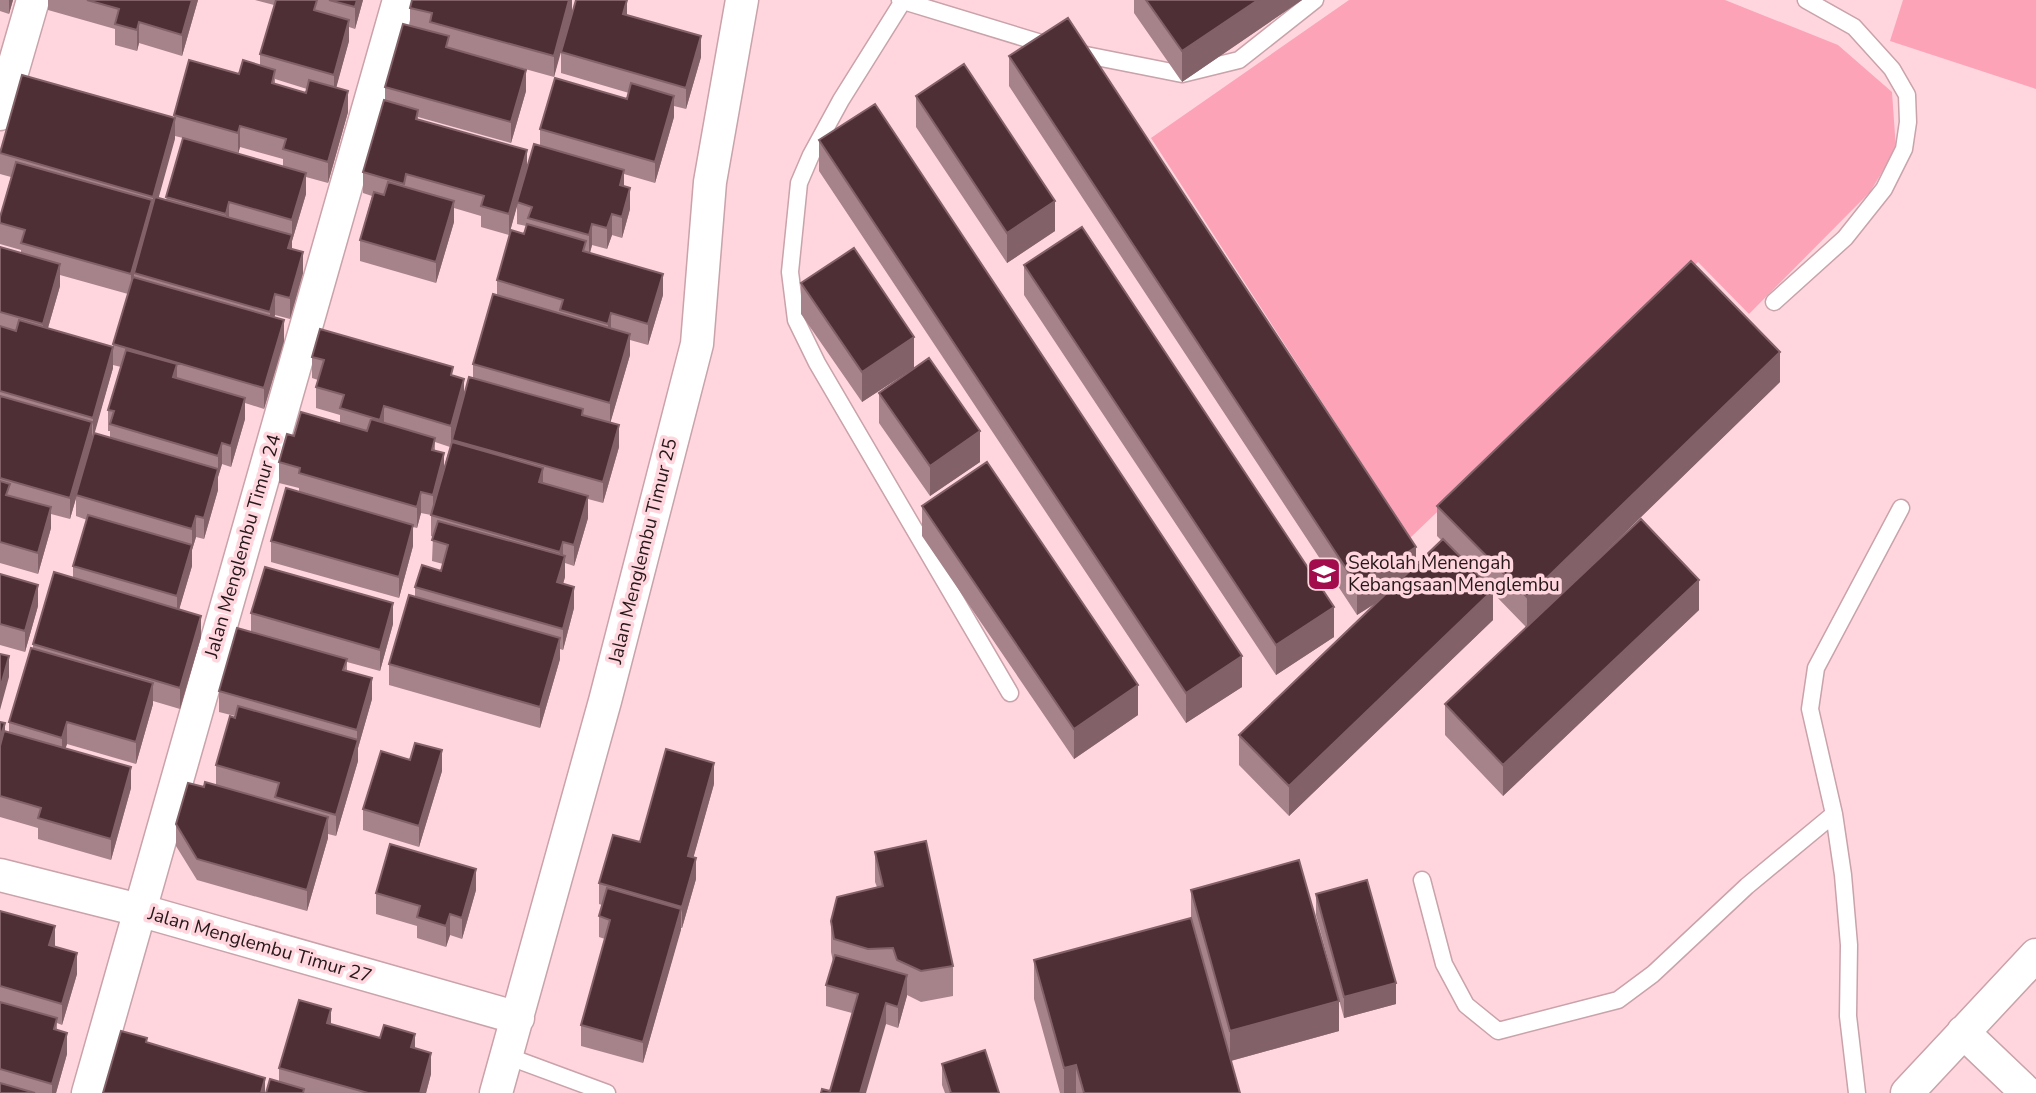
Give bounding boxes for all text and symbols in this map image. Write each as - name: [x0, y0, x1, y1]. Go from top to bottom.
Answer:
- street label: Jalan Menglembu Timur 24: [198, 431, 287, 662]
- street label: Jalan Menglembu Timur 25: [602, 435, 684, 668]
- place label: Sekolah Menengah Kebangsaan Menglembu: [1348, 550, 1560, 598]
- school or university icon: Sekolah Menengah Kebangsaan Menglembu: [1305, 555, 1343, 593]
- street label: Jalan Menglembu Timur 27: [144, 900, 375, 989]

